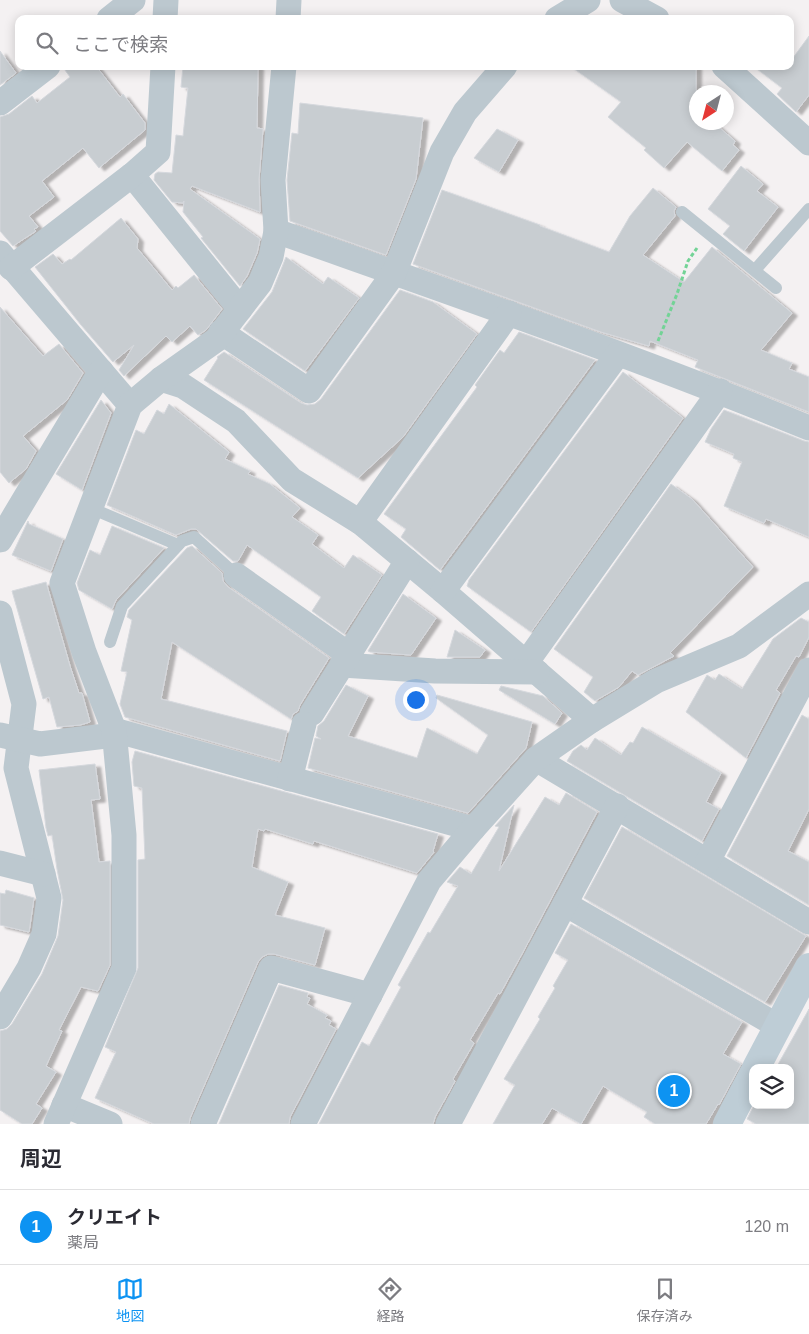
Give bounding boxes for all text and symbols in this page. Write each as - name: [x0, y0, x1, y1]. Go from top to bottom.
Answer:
- search box: [15, 15, 794, 70]
- icon: search: [33, 29, 61, 57]
- text: ここで検索: [73, 34, 168, 55]
- north arrow: [689, 85, 734, 130]
- your location: [403, 687, 429, 713]
- map controls: [749, 1064, 794, 1109]
- button: layers: [749, 1064, 794, 1109]
- pin: 1: [658, 1072, 690, 1110]
- text: 周辺: [20, 1147, 62, 1170]
- text: クリエイト: [67, 1207, 162, 1228]
- text: 1: [32, 1218, 40, 1235]
- text: 120 m: [745, 1218, 789, 1235]
- text: 薬局: [67, 1234, 99, 1251]
- tab: 地図: [116, 1275, 144, 1325]
- tab: 経路: [376, 1275, 404, 1325]
- tab: 保存済み: [637, 1275, 693, 1325]

